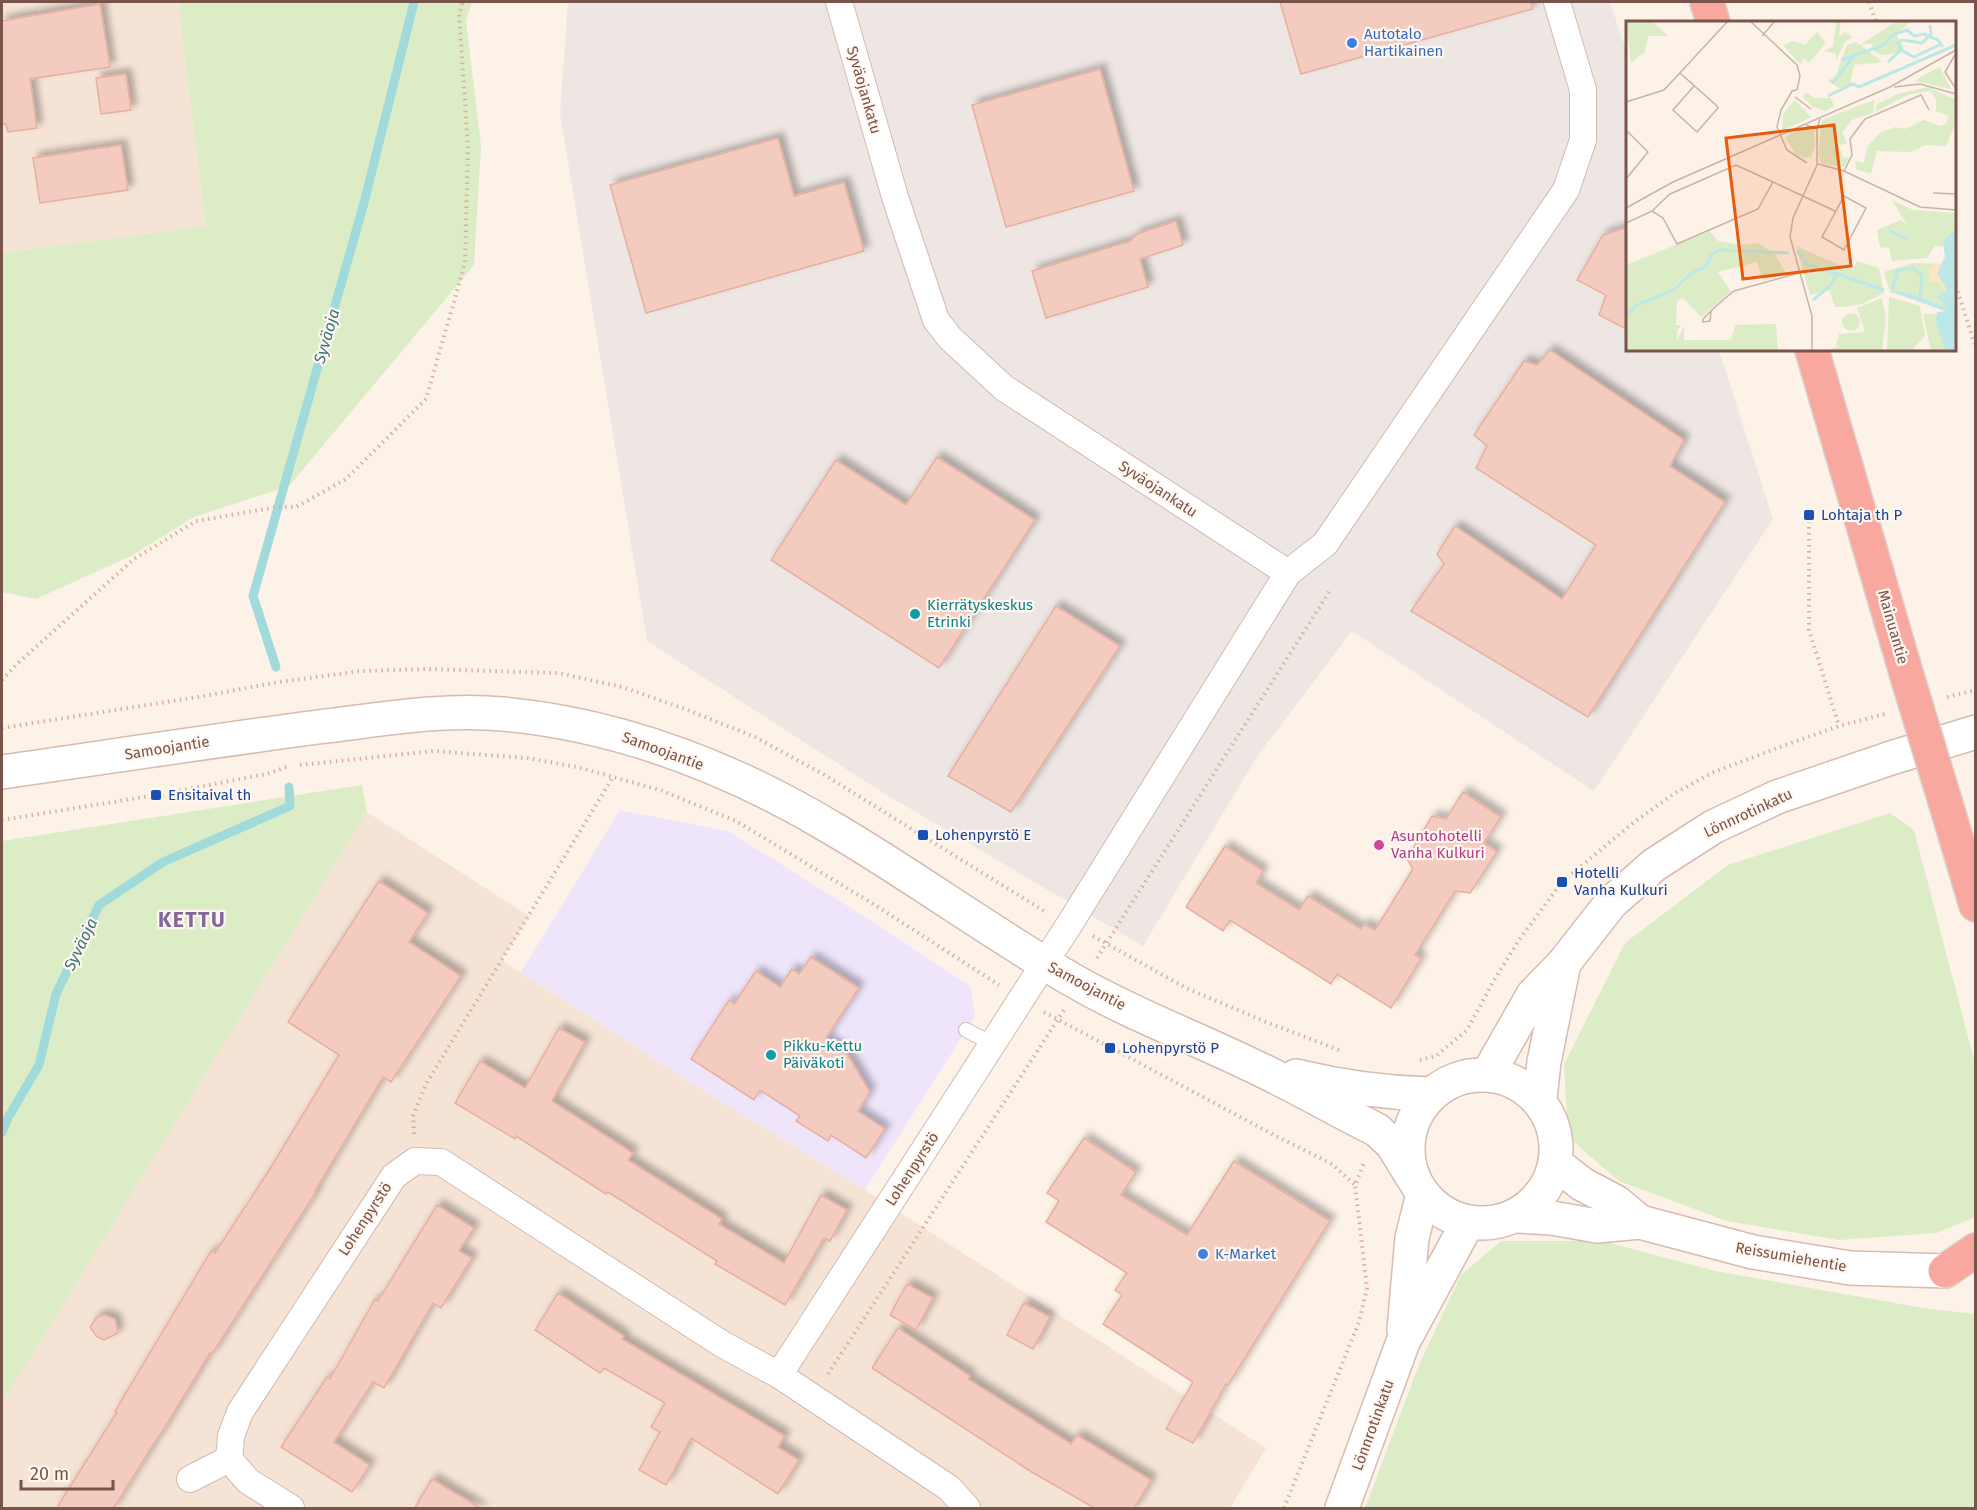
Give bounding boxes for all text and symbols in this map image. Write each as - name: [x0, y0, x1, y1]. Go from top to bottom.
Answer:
- inset map: [1626, 21, 1956, 351]
- place label: Autotalo Hartikainen: [1364, 25, 1443, 60]
- marker: Autotalo Hartikainen: [1345, 36, 1359, 50]
- street label: Syväojankatu: [843, 44, 885, 136]
- water label: Syväoja: [309, 307, 343, 367]
- street label: Syväojankatu: [1115, 457, 1201, 521]
- place label: Lohtaja th P: [1821, 506, 1902, 524]
- marker: Lohtaja th P: [1802, 508, 1816, 522]
- street label: Mainuantie: [1874, 588, 1912, 666]
- place label: Kierrätyskeskus Etrinki: [927, 596, 1033, 631]
- marker: Kierrätyskeskus Etrinki: [908, 607, 922, 621]
- street label: Samoojantie: [620, 728, 706, 774]
- street label: Samoojantie: [123, 732, 211, 764]
- street label: Lönnrotinkatu: [1701, 785, 1795, 841]
- place label: Ensitaival th: [168, 786, 251, 804]
- marker: Ensitaival th: [149, 788, 163, 802]
- place label: Lohenpyrstö E: [935, 826, 1031, 844]
- place label: Asuntohotelli Vanha Kulkuri: [1391, 827, 1485, 862]
- marker: Lohenpyrstö E: [916, 828, 930, 842]
- marker: Asuntohotelli Vanha Kulkuri: [1372, 838, 1386, 852]
- place label: Hotelli Vanha Kulkuri: [1574, 864, 1668, 899]
- marker: Hotelli Vanha Kulkuri: [1555, 875, 1569, 889]
- district label: KETTU: [158, 907, 226, 933]
- water label: Syväoja: [59, 915, 101, 974]
- street label: Samoojantie: [1045, 958, 1129, 1014]
- place label: Pikku-Kettu Päiväkoti: [783, 1037, 862, 1072]
- place label: Lohenpyrstö P: [1122, 1039, 1219, 1057]
- marker: Lohenpyrstö P: [1103, 1041, 1117, 1055]
- marker: Pikku-Kettu Päiväkoti: [764, 1048, 778, 1062]
- street label: Lohenpyrstö: [881, 1129, 943, 1209]
- street label: Lohenpyrstö: [334, 1179, 396, 1259]
- street label: Reissumiehentie: [1734, 1238, 1848, 1276]
- place label: K-Market: [1215, 1245, 1277, 1263]
- marker: K-Market: [1196, 1247, 1210, 1261]
- street label: Lönnrotinkatu: [1348, 1377, 1398, 1473]
- scale bar: [21, 1453, 112, 1491]
- text: 20 m: [30, 1463, 69, 1485]

